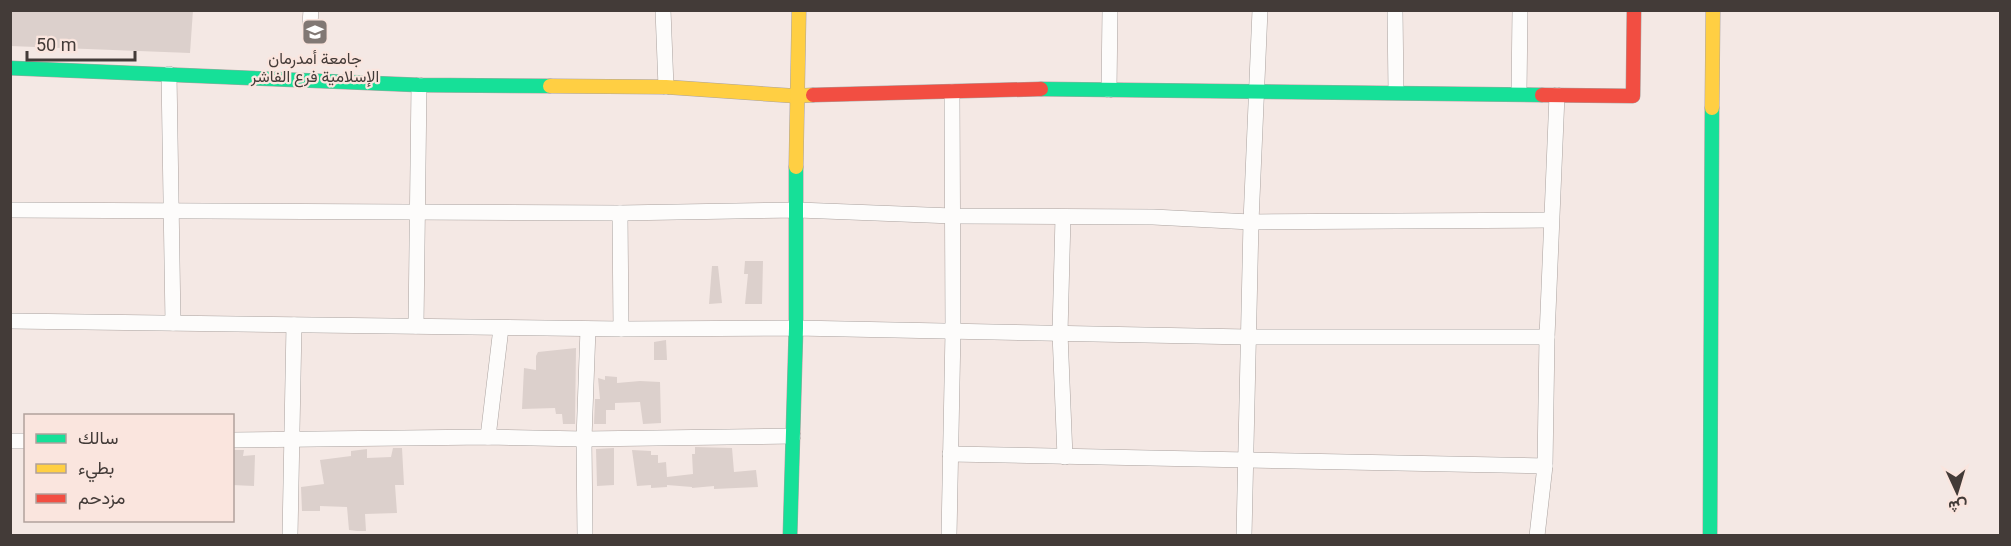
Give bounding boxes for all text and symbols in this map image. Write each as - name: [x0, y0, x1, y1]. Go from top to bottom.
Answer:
- school or university icon: جامعة أمدرمان الإسلامية فرع الفاشر: [300, 17, 330, 47]
- scale bar: [27, 24, 135, 62]
- text: 50 m: [36, 34, 76, 55]
- place label: جامعة أمدرمان الإسلامية فرع الفاشر: [250, 49, 379, 88]
- legend: [24, 414, 234, 522]
- text: سالك: [78, 427, 118, 448]
- text: بطيء: [78, 457, 114, 483]
- north arrow: [1927, 462, 1987, 522]
- text: مزدحم: [78, 487, 125, 510]
- text: ش: [1948, 496, 1968, 517]

